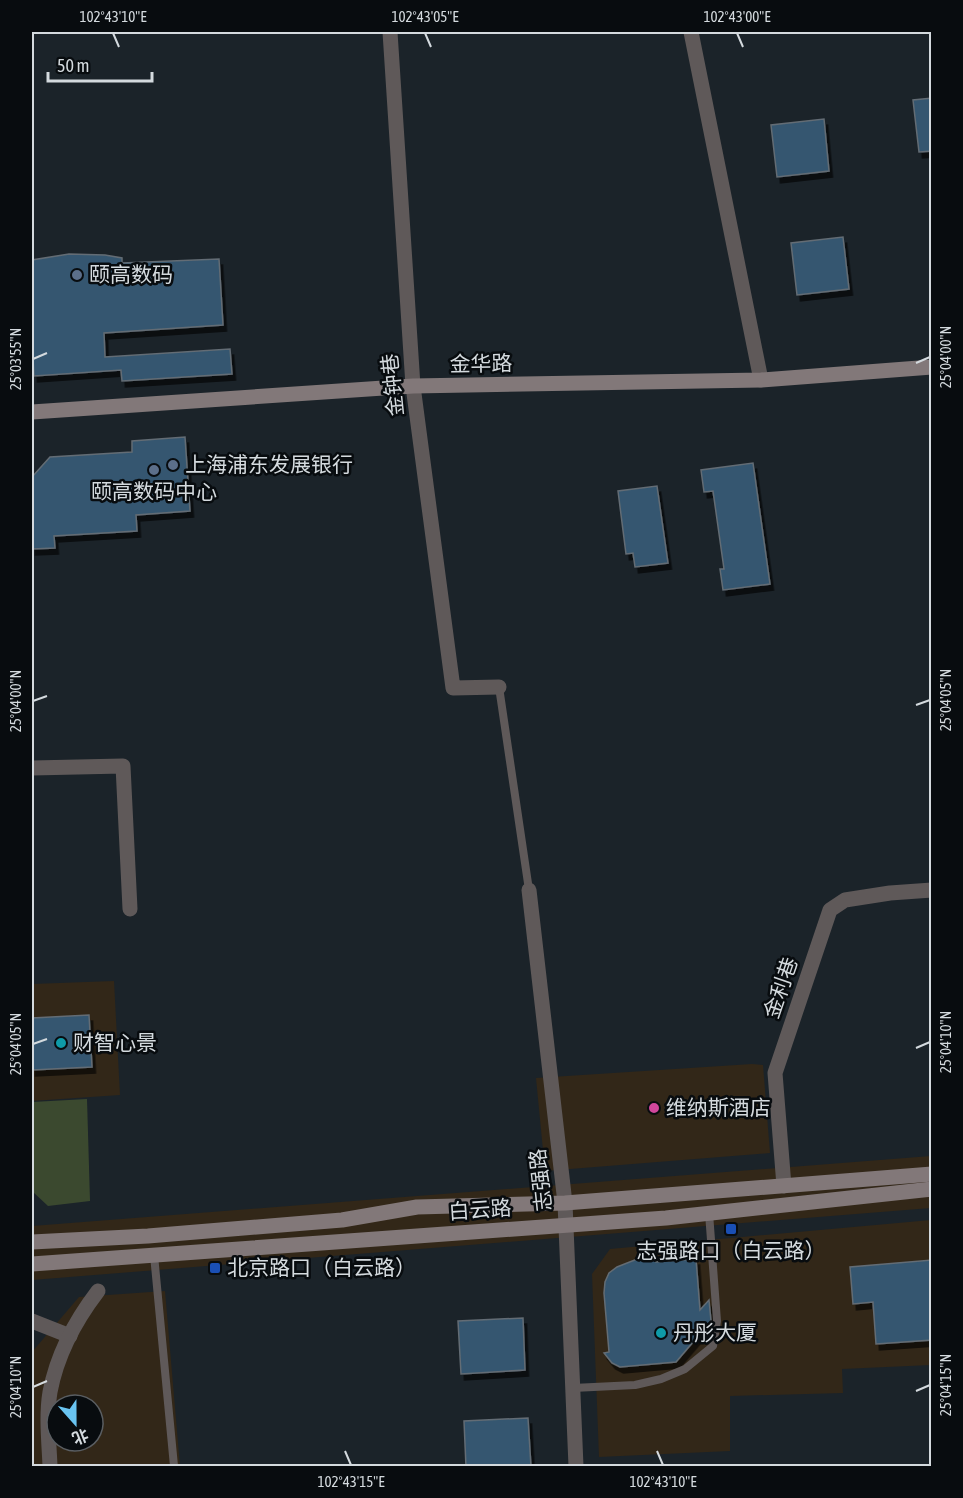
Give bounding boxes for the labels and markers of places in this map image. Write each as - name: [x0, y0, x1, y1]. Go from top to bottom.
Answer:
- place label: 颐高数码: [89, 262, 173, 286]
- marker: 颐高数码: [70, 268, 84, 282]
- place label: 上海浦东发展银行: [185, 452, 353, 476]
- marker: 上海浦东发展银行: [166, 458, 180, 472]
- marker: 颐高数码中心: [147, 463, 161, 477]
- place label: 颐高数码中心: [91, 479, 217, 503]
- place label: 财智心景: [73, 1030, 157, 1054]
- marker: 财智心景: [54, 1036, 68, 1050]
- place label: 维纳斯酒店: [666, 1095, 771, 1119]
- marker: 维纳斯酒店: [647, 1101, 661, 1115]
- marker: 志强路口（白云路）: [724, 1222, 738, 1236]
- place label: 志强路口（白云路）: [637, 1238, 826, 1262]
- place label: 北京路口（白云路）: [227, 1255, 416, 1279]
- marker: 北京路口（白云路）: [208, 1261, 222, 1275]
- place label: 丹彤大厦: [673, 1320, 757, 1344]
- marker: 丹彤大厦: [654, 1326, 668, 1340]

